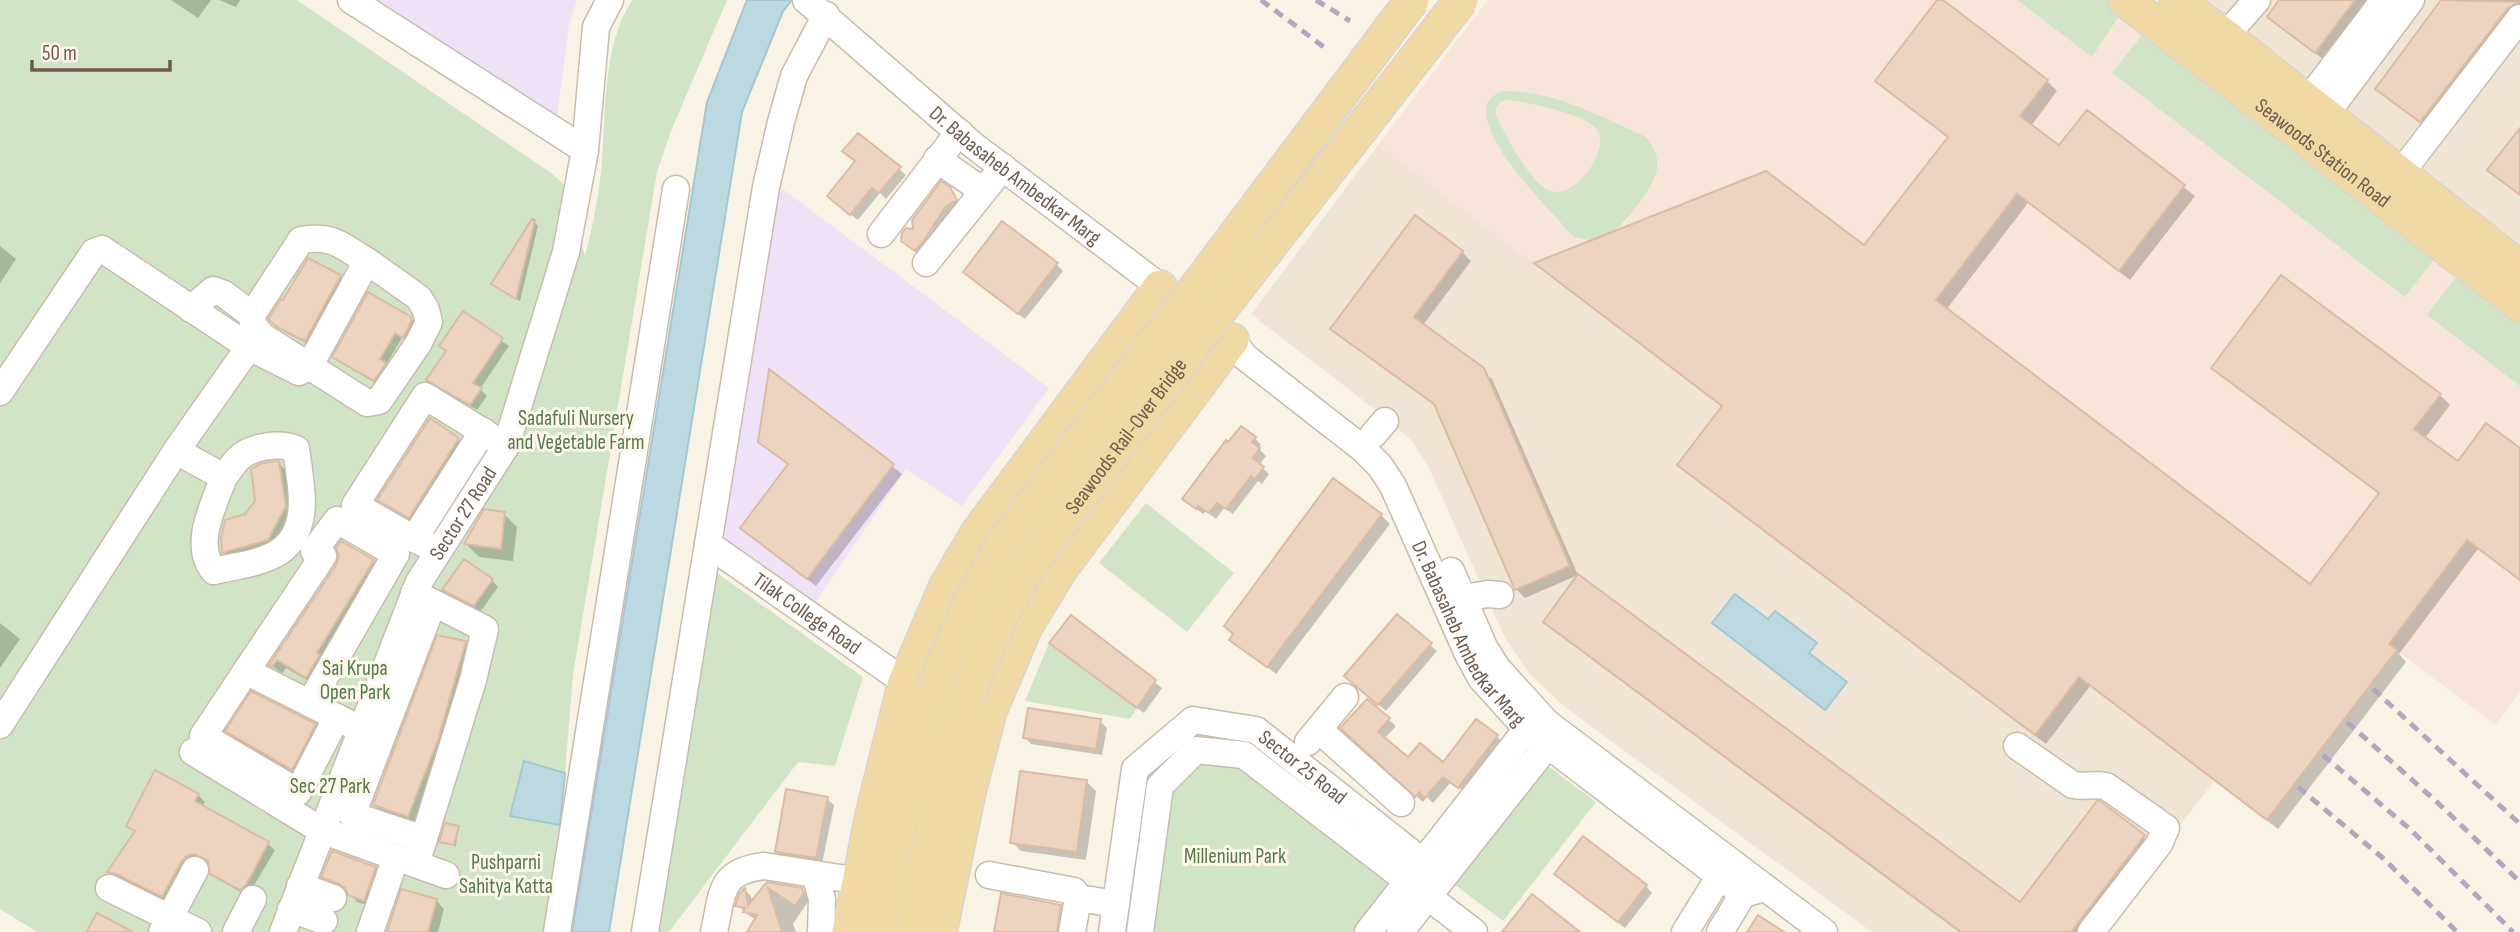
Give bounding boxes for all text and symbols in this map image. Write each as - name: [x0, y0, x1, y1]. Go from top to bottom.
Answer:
- scale bar: [32, 28, 170, 72]
- text: 50 m: [42, 41, 77, 66]
- street label: Seawoods Station Road: [2250, 93, 2395, 213]
- street label: Dr. Babasaheb Ambedkar Marg: [924, 100, 1106, 250]
- street label: Seawoods Rail-Over Bridge: [1060, 353, 1192, 519]
- park label: Sadafuli Nursery and Vegetable Farm: [507, 406, 645, 455]
- street label: Sector 27 Road: [424, 462, 502, 565]
- street label: Dr. Babasaheb Ambedkar Marg: [1407, 537, 1531, 731]
- street label: Tilak College Road: [748, 567, 866, 660]
- park label: Sai Krupa Open Park: [320, 656, 390, 705]
- street label: Sector 25 Road: [1254, 724, 1352, 810]
- park label: Sec 27 Park: [290, 774, 370, 799]
- park label: Millenium Park: [1184, 844, 1286, 869]
- park label: Pushparni Sahitya Katta: [459, 850, 553, 899]

